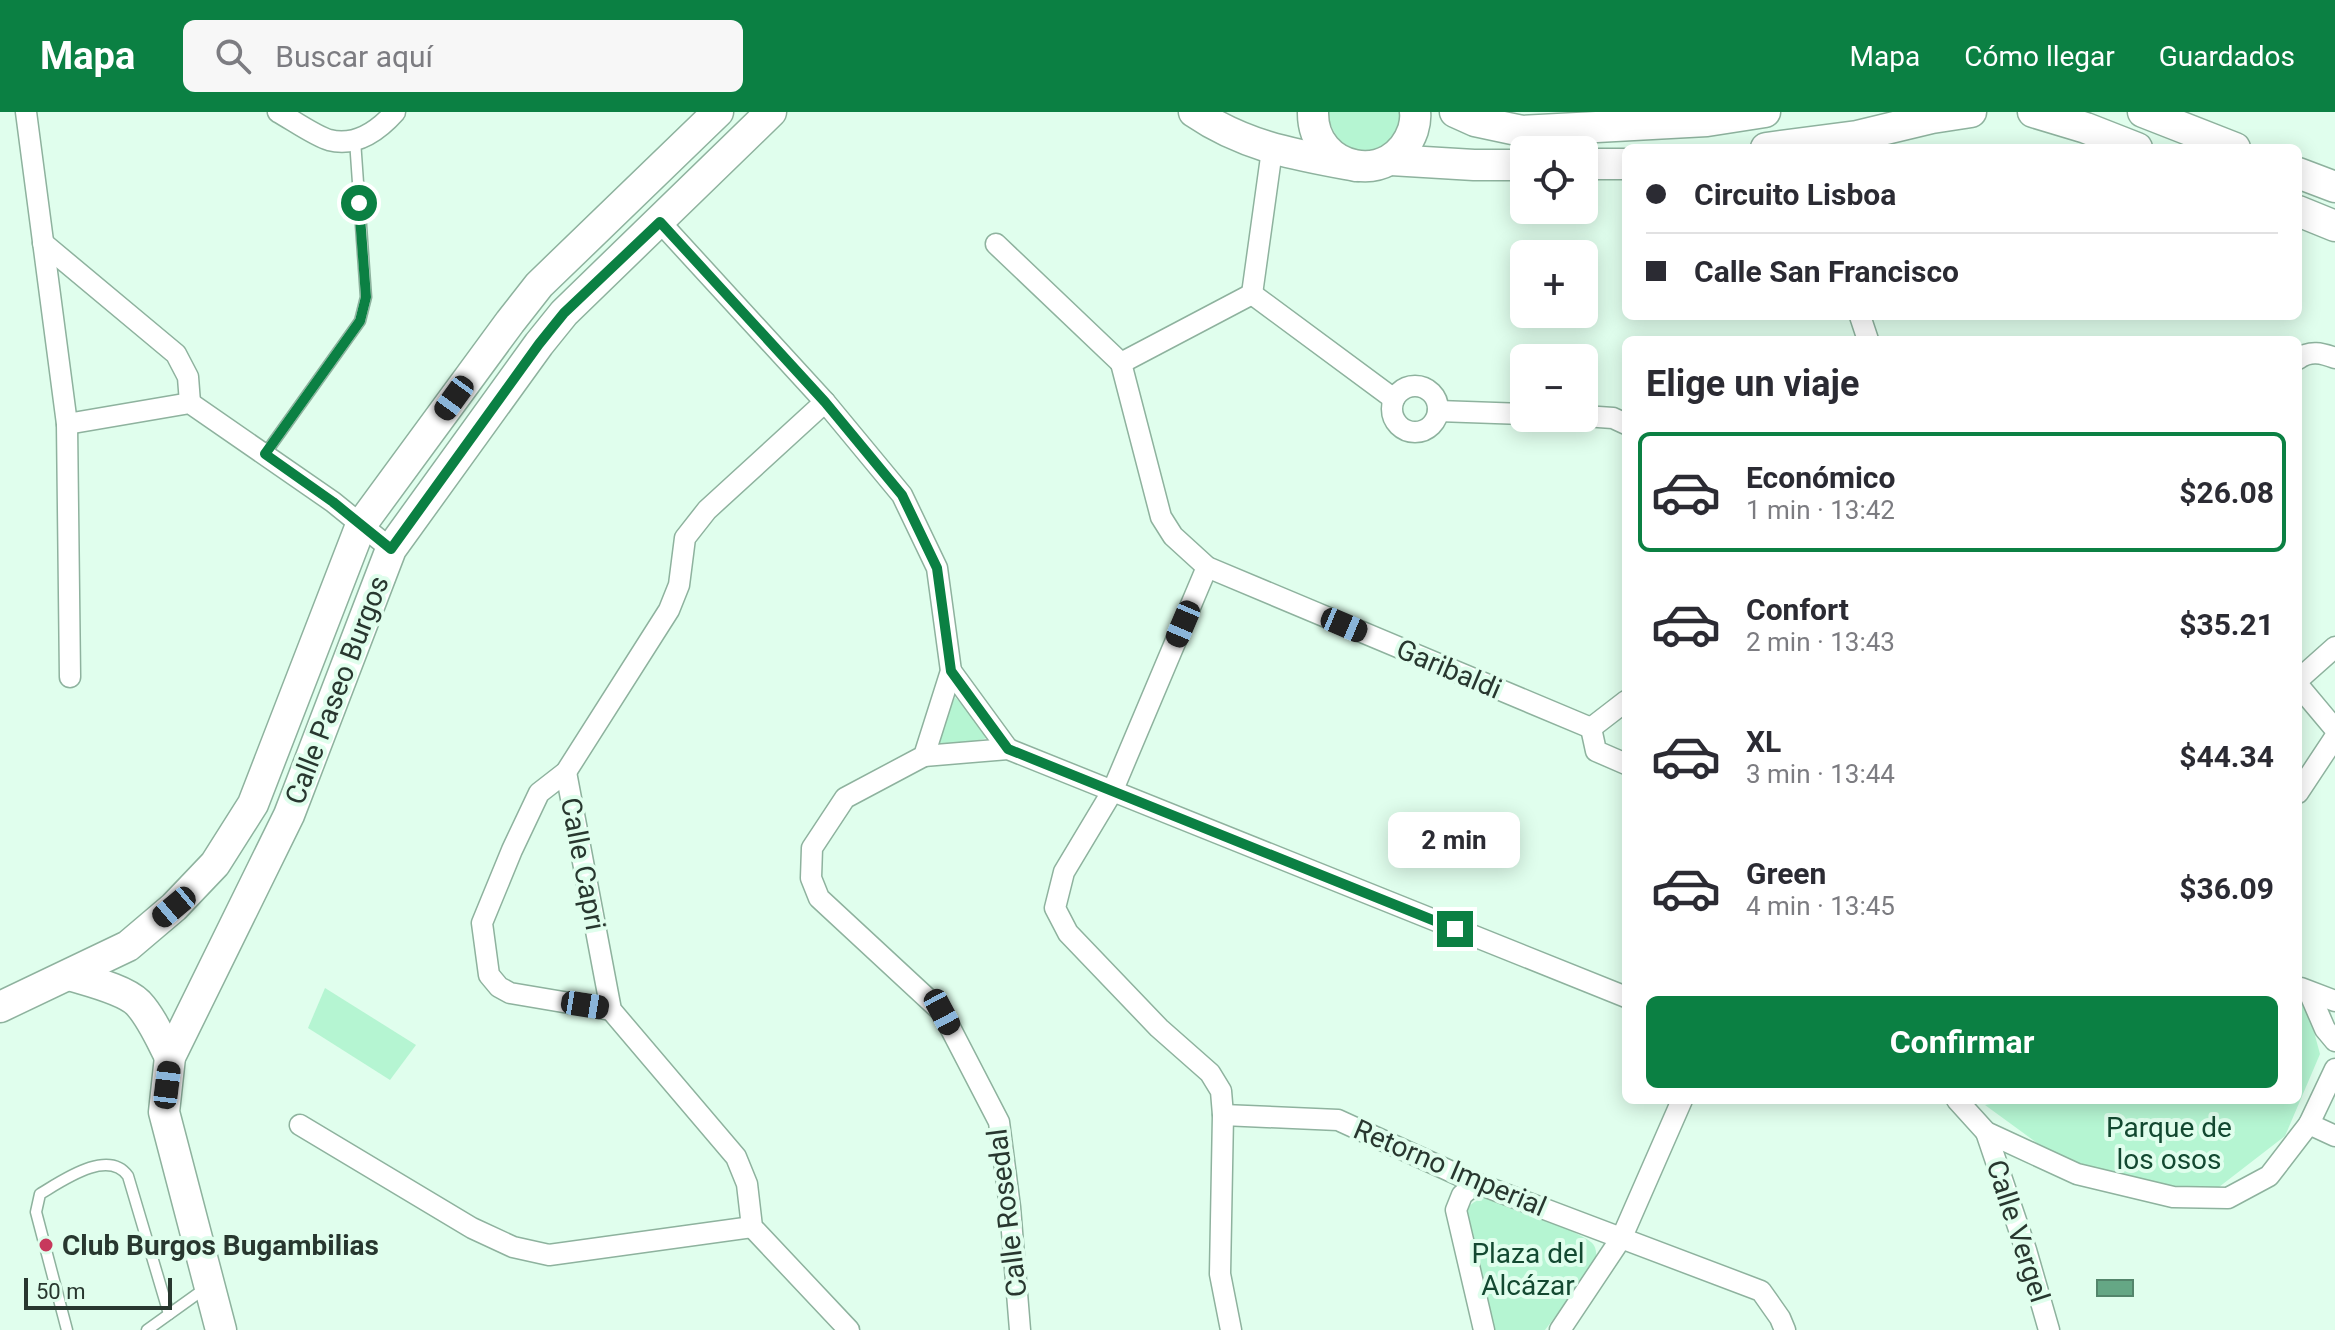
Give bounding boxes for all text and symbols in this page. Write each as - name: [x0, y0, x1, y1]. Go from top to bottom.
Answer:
- search box: [183, 20, 743, 92]
- text: Mapa: [40, 34, 135, 78]
- icon: search: [211, 34, 255, 78]
- text: Buscar aquí: [275, 39, 433, 74]
- text: Mapa: [1850, 40, 1920, 73]
- text: Cómo llegar: [1964, 40, 2115, 73]
- text: Guardados: [2159, 40, 2295, 73]
- map controls: [1510, 136, 1598, 432]
- button: locate: [1510, 136, 1598, 224]
- text: Circuito Lisboa: [1694, 177, 1896, 212]
- route start: [341, 185, 377, 221]
- button: +: [1510, 240, 1598, 328]
- text: Calle San Francisco: [1694, 254, 1959, 289]
- button: −: [1510, 344, 1598, 432]
- text: Elige un viaje: [1646, 363, 1859, 405]
- car: [430, 372, 478, 424]
- icon: car: [1650, 456, 1722, 528]
- text: Económico: [1746, 460, 1895, 495]
- text: $26.08: [2179, 475, 2274, 510]
- text: 1 min · 13:42: [1746, 495, 1895, 525]
- street label: Calle Paseo Burgos: [278, 571, 396, 809]
- icon: car: [1650, 588, 1722, 660]
- text: Confort: [1746, 592, 1849, 627]
- car: [1163, 597, 1203, 651]
- car: [1317, 605, 1371, 645]
- text: $35.21: [2179, 607, 2274, 642]
- text: 2 min · 13:43: [1746, 627, 1895, 657]
- street label: Garibaldi: [1391, 632, 1507, 706]
- icon: car: [1650, 720, 1722, 792]
- text: XL: [1746, 724, 1781, 759]
- text: $44.34: [2179, 739, 2274, 774]
- text: 3 min · 13:44: [1746, 759, 1895, 789]
- street label: Calle Capri: [554, 795, 612, 933]
- callout: 2 min: [1389, 813, 1521, 869]
- text: 2 min: [1421, 825, 1487, 855]
- icon: car: [1650, 852, 1722, 924]
- text: Green: [1746, 856, 1826, 891]
- text: $36.09: [2179, 871, 2274, 906]
- car: [148, 882, 200, 932]
- text: 4 min · 13:45: [1746, 891, 1895, 921]
- route end: [1437, 911, 1473, 947]
- car: [920, 985, 964, 1039]
- car: [559, 989, 611, 1021]
- button: Confirmar: [1646, 996, 2278, 1088]
- car: [152, 1060, 182, 1110]
- park label: Parque de los osos: [2106, 1111, 2232, 1176]
- street label: Retorno Imperial: [1349, 1113, 1551, 1223]
- street label: Calle Rosedal: [980, 1127, 1034, 1299]
- street label: Calle Vergel: [1980, 1156, 2056, 1306]
- place label: Club Burgos Bugambilias: [62, 1229, 379, 1262]
- marker: Club Burgos Bugambilias: [37, 1236, 55, 1254]
- park label: Plaza del Alcázar: [1471, 1237, 1585, 1302]
- scale bar: [24, 1274, 172, 1310]
- text: 50 m: [36, 1279, 85, 1304]

